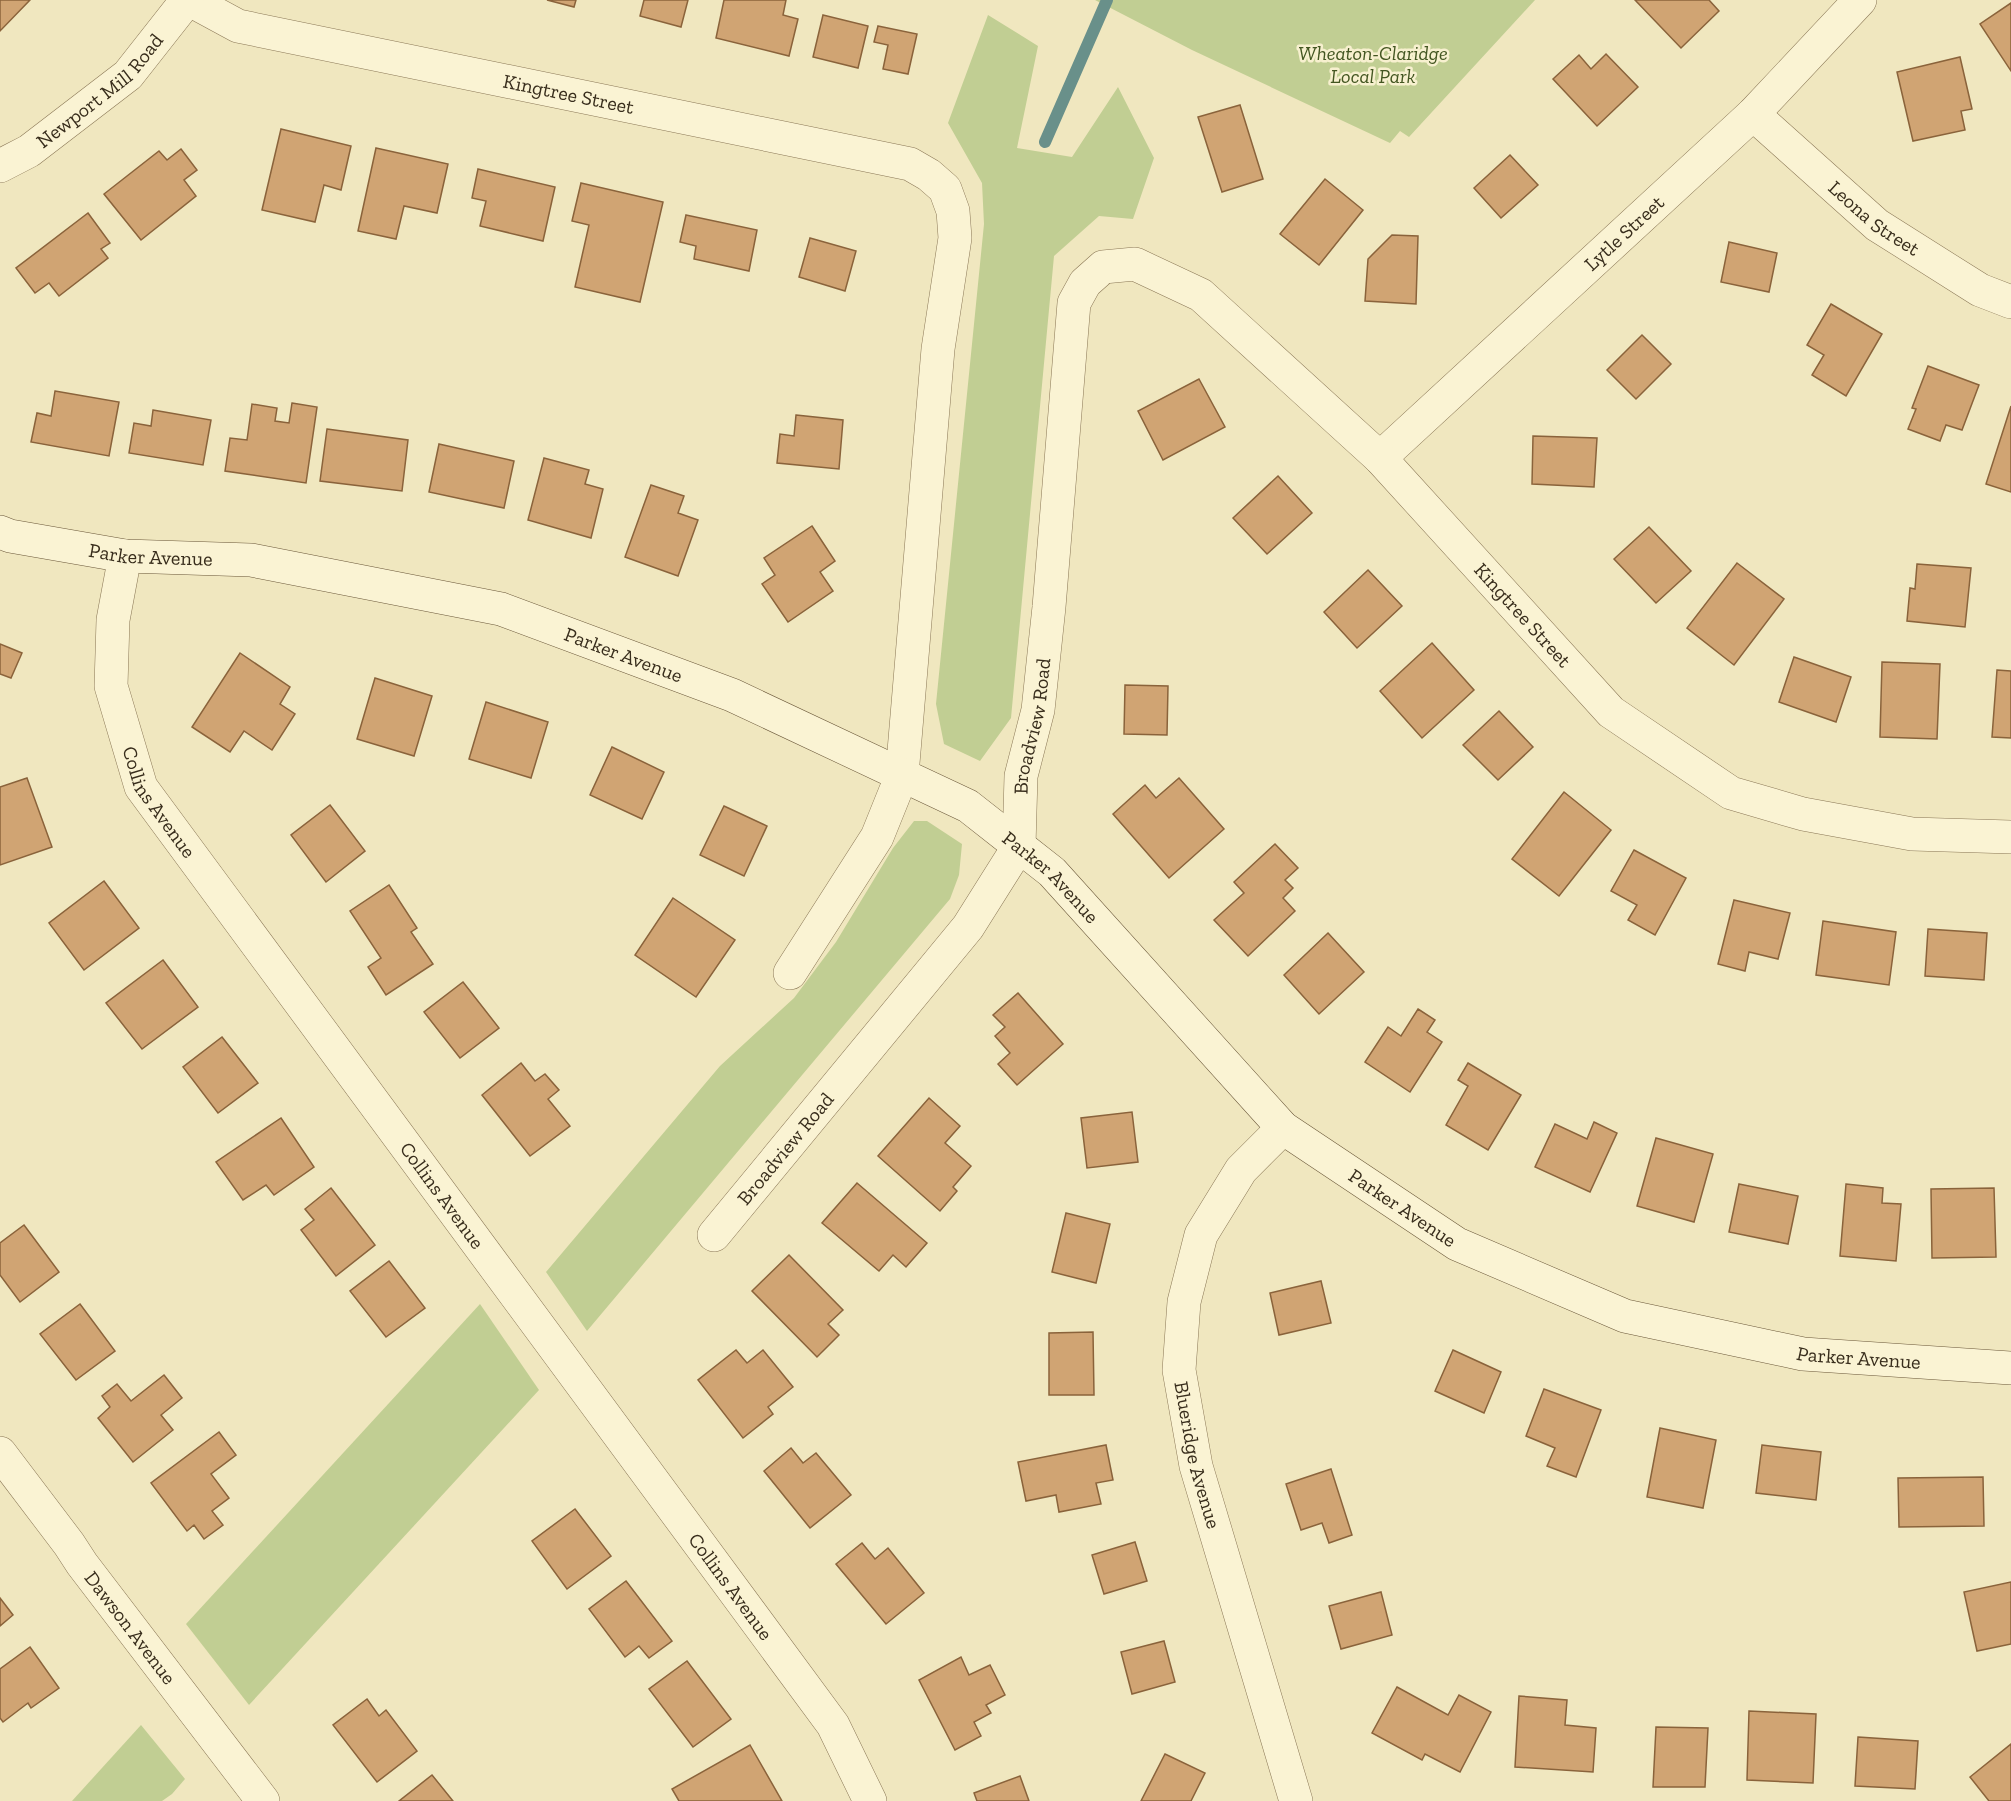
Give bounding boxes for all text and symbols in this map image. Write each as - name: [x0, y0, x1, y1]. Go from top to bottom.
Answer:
- street label: Newport Mill Road: [31, 29, 168, 153]
- park label: Wheaton-Claridge Local Park: [1298, 41, 1448, 88]
- street label: Kingtree Street: [501, 69, 637, 119]
- street label: Leona Street: [1824, 175, 1925, 261]
- street label: Lytle Street: [1579, 190, 1669, 276]
- street label: Parker Avenue: [87, 538, 213, 571]
- street label: Kingtree Street: [1469, 558, 1577, 673]
- street label: Parker Avenue: [561, 622, 686, 688]
- street label: Broadview Road: [1008, 657, 1055, 795]
- street label: Collins Avenue: [118, 743, 201, 863]
- street label: Parker Avenue: [998, 826, 1104, 928]
- street label: Broadview Road: [732, 1087, 839, 1210]
- street label: Collins Avenue: [395, 1137, 490, 1254]
- street label: Parker Avenue: [1344, 1163, 1461, 1252]
- street label: Parker Avenue: [1794, 1341, 1922, 1374]
- street label: Blueridge Avenue: [1169, 1379, 1226, 1532]
- street label: Collins Avenue: [683, 1528, 778, 1645]
- street label: Dawson Avenue: [80, 1566, 181, 1689]

